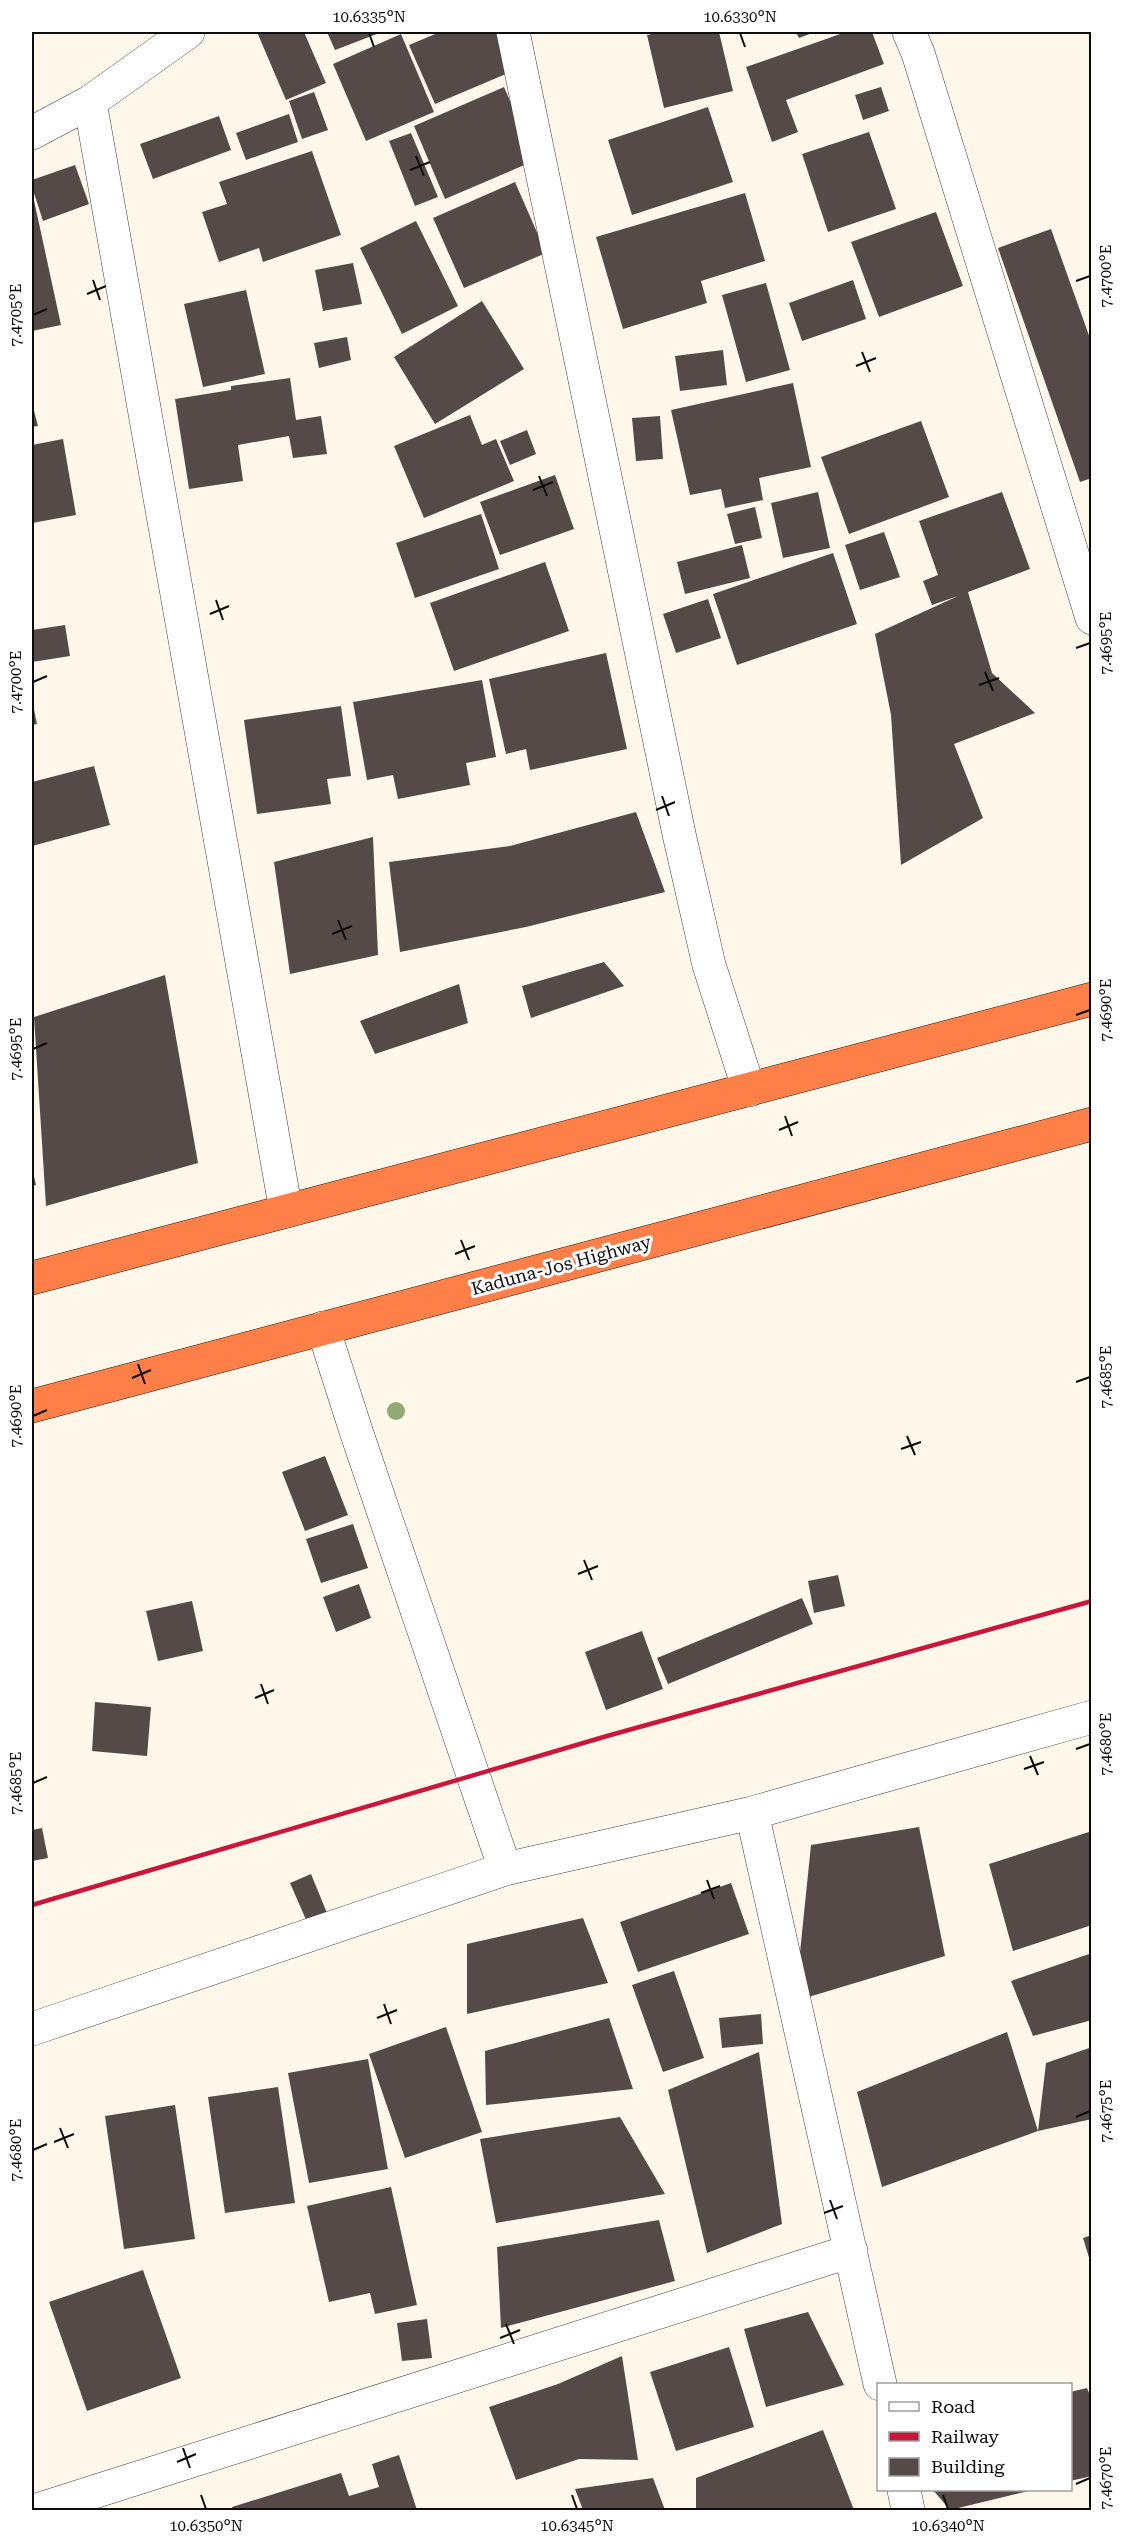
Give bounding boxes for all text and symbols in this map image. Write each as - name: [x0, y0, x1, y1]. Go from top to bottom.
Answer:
- text: 10.6335°N: [332, 8, 406, 26]
- text: 10.6330°N: [703, 8, 777, 26]
- text: 7.4700°E: [1097, 245, 1115, 307]
- text: 7.4705°E: [7, 284, 25, 346]
- text: 7.4695°E: [1097, 612, 1115, 674]
- text: 7.4700°E: [7, 651, 25, 713]
- text: 7.4690°E: [1097, 979, 1115, 1041]
- text: 7.4695°E: [7, 1018, 25, 1080]
- street label: Kaduna-Jos Highway: [469, 1231, 654, 1299]
- text: 7.4685°E: [1097, 1346, 1115, 1408]
- text: 7.4690°E: [7, 1385, 25, 1447]
- text: 7.4680°E: [1097, 1713, 1115, 1775]
- text: 7.4685°E: [7, 1752, 25, 1814]
- text: 7.4675°E: [1097, 2080, 1115, 2142]
- text: 7.4680°E: [7, 2119, 25, 2181]
- legend: [877, 2383, 1072, 2491]
- text: Road: [931, 2396, 976, 2417]
- text: Railway: [931, 2426, 999, 2447]
- text: 7.4670°E: [1097, 2447, 1115, 2509]
- text: Building: [931, 2456, 1005, 2477]
- text: 10.6350°N: [169, 2517, 243, 2535]
- text: 10.6345°N: [540, 2517, 614, 2535]
- text: 10.6340°N: [911, 2517, 985, 2535]

